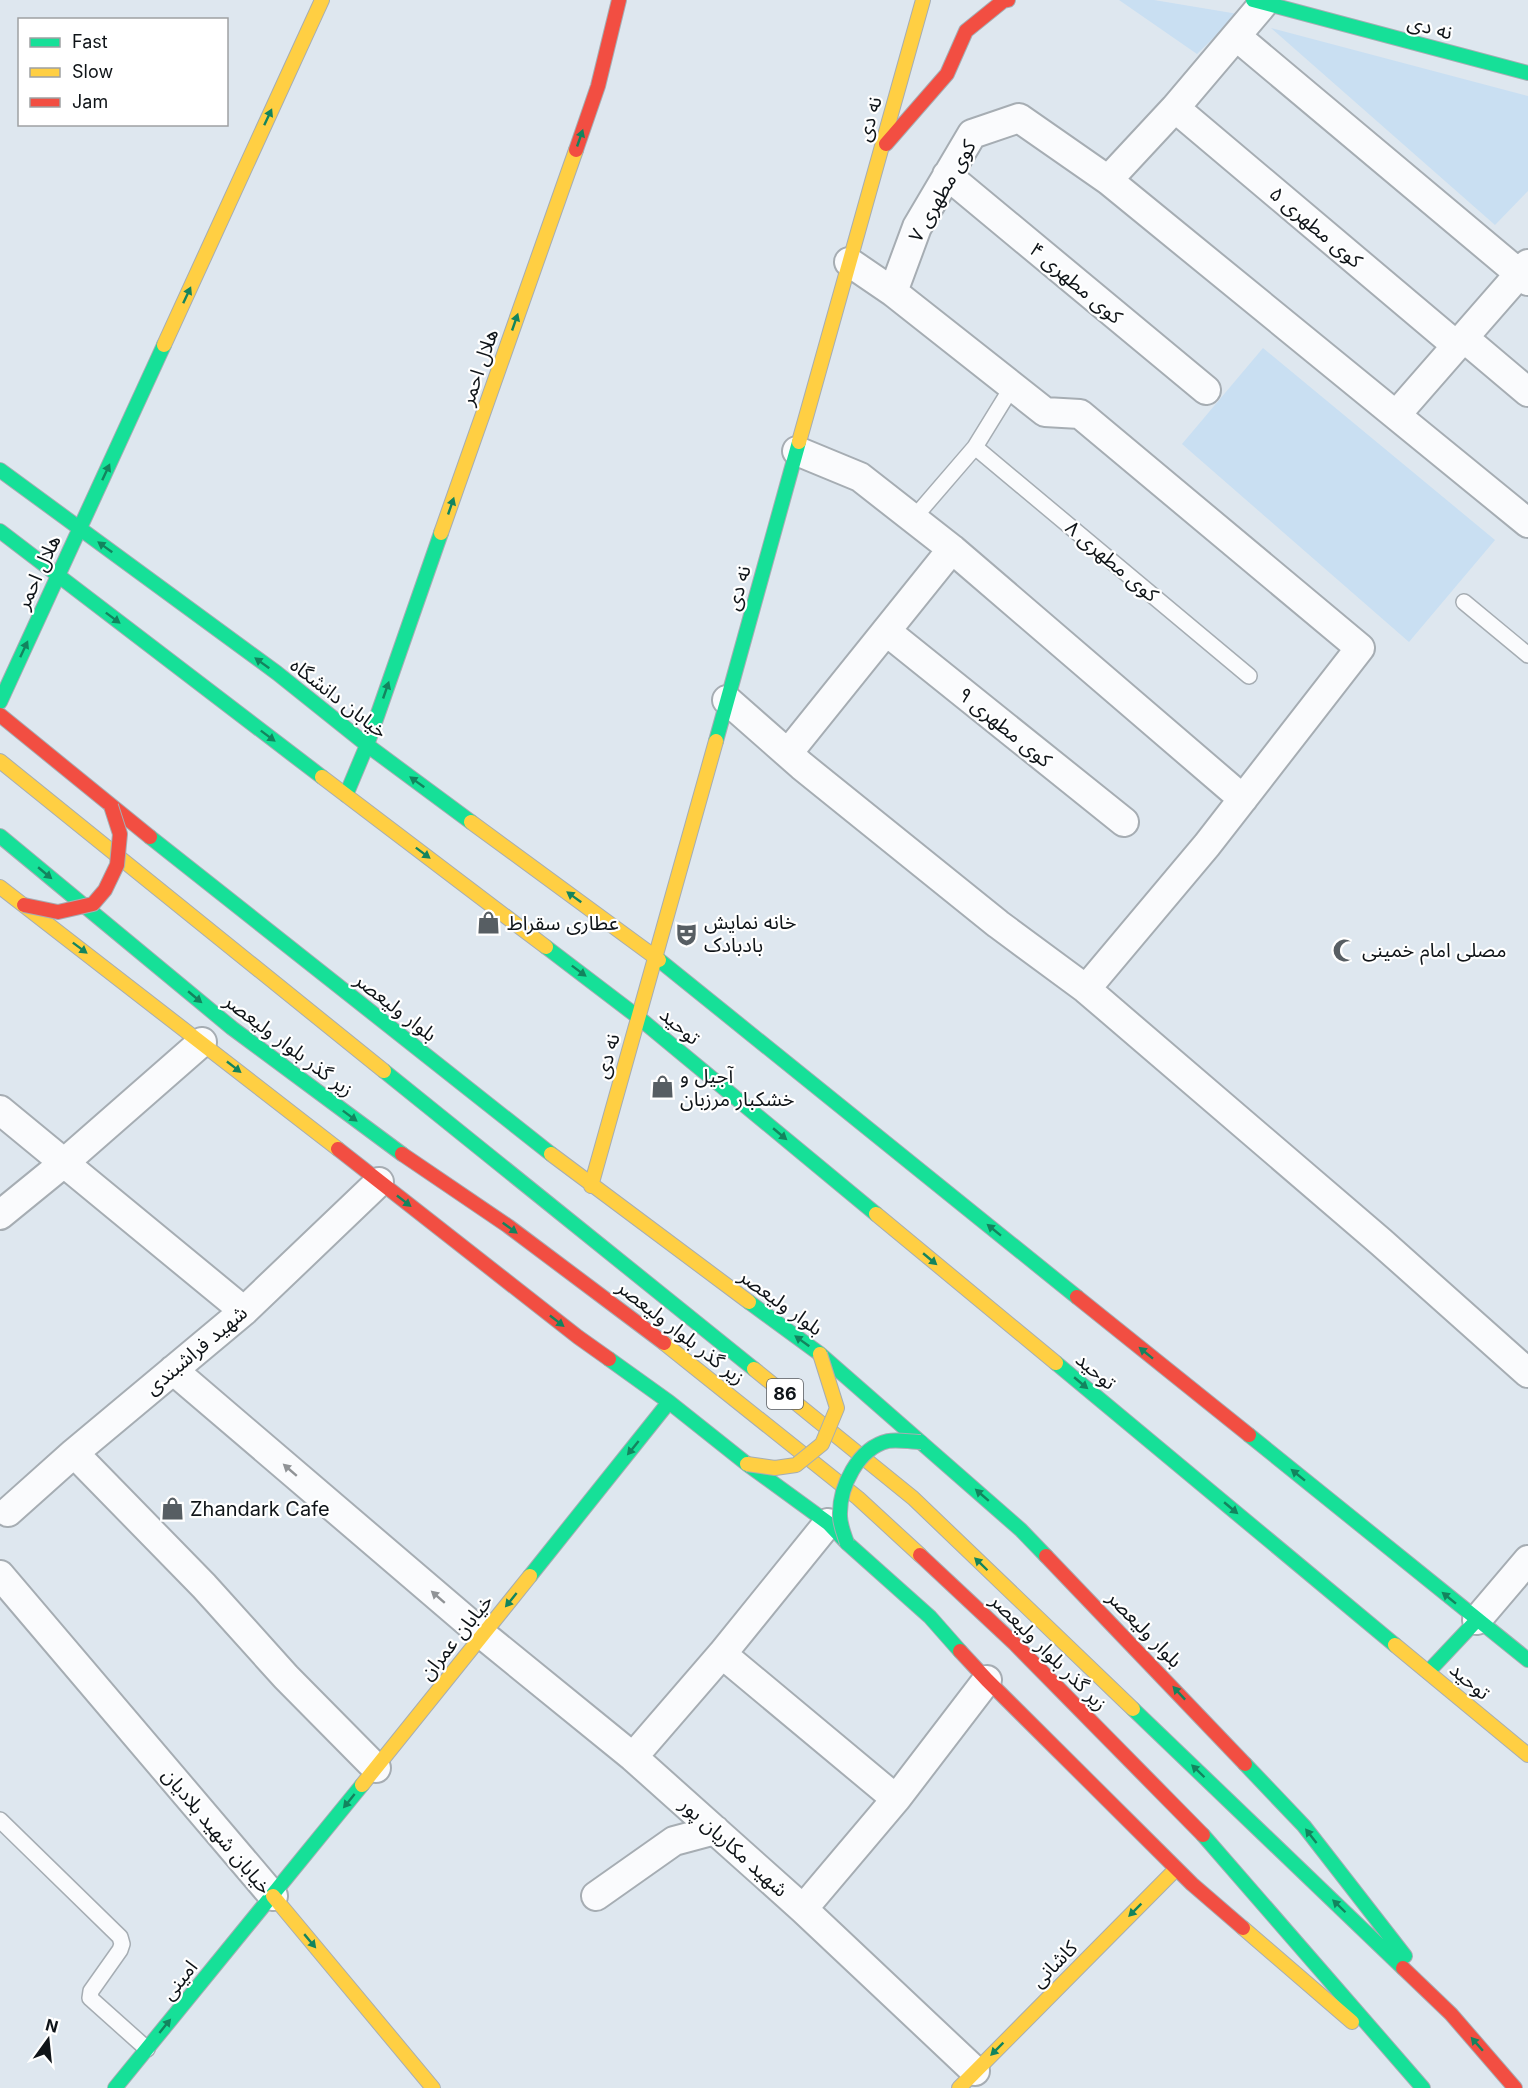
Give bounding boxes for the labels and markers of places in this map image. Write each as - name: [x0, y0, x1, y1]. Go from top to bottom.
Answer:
- shop icon: عطاری سقراط: [476, 910, 502, 936]
- place label: خانه نمایش بادبادک: [704, 910, 796, 957]
- place label: عطاری سقراط: [507, 911, 619, 935]
- theatre icon: خانه نمایش بادبادک: [673, 921, 699, 947]
- mosque icon: مصلی امام خمینی: [1331, 937, 1357, 963]
- place label: مصلی امام خمینی: [1362, 938, 1507, 965]
- place label: آجیل و خشکبار مرزبان: [680, 1064, 795, 1111]
- shop icon: آجیل و خشکبار مرزبان: [649, 1074, 675, 1100]
- shop icon: Zhandark Cafe: [159, 1496, 185, 1522]
- place label: Zhandark Cafe: [190, 1497, 330, 1521]

